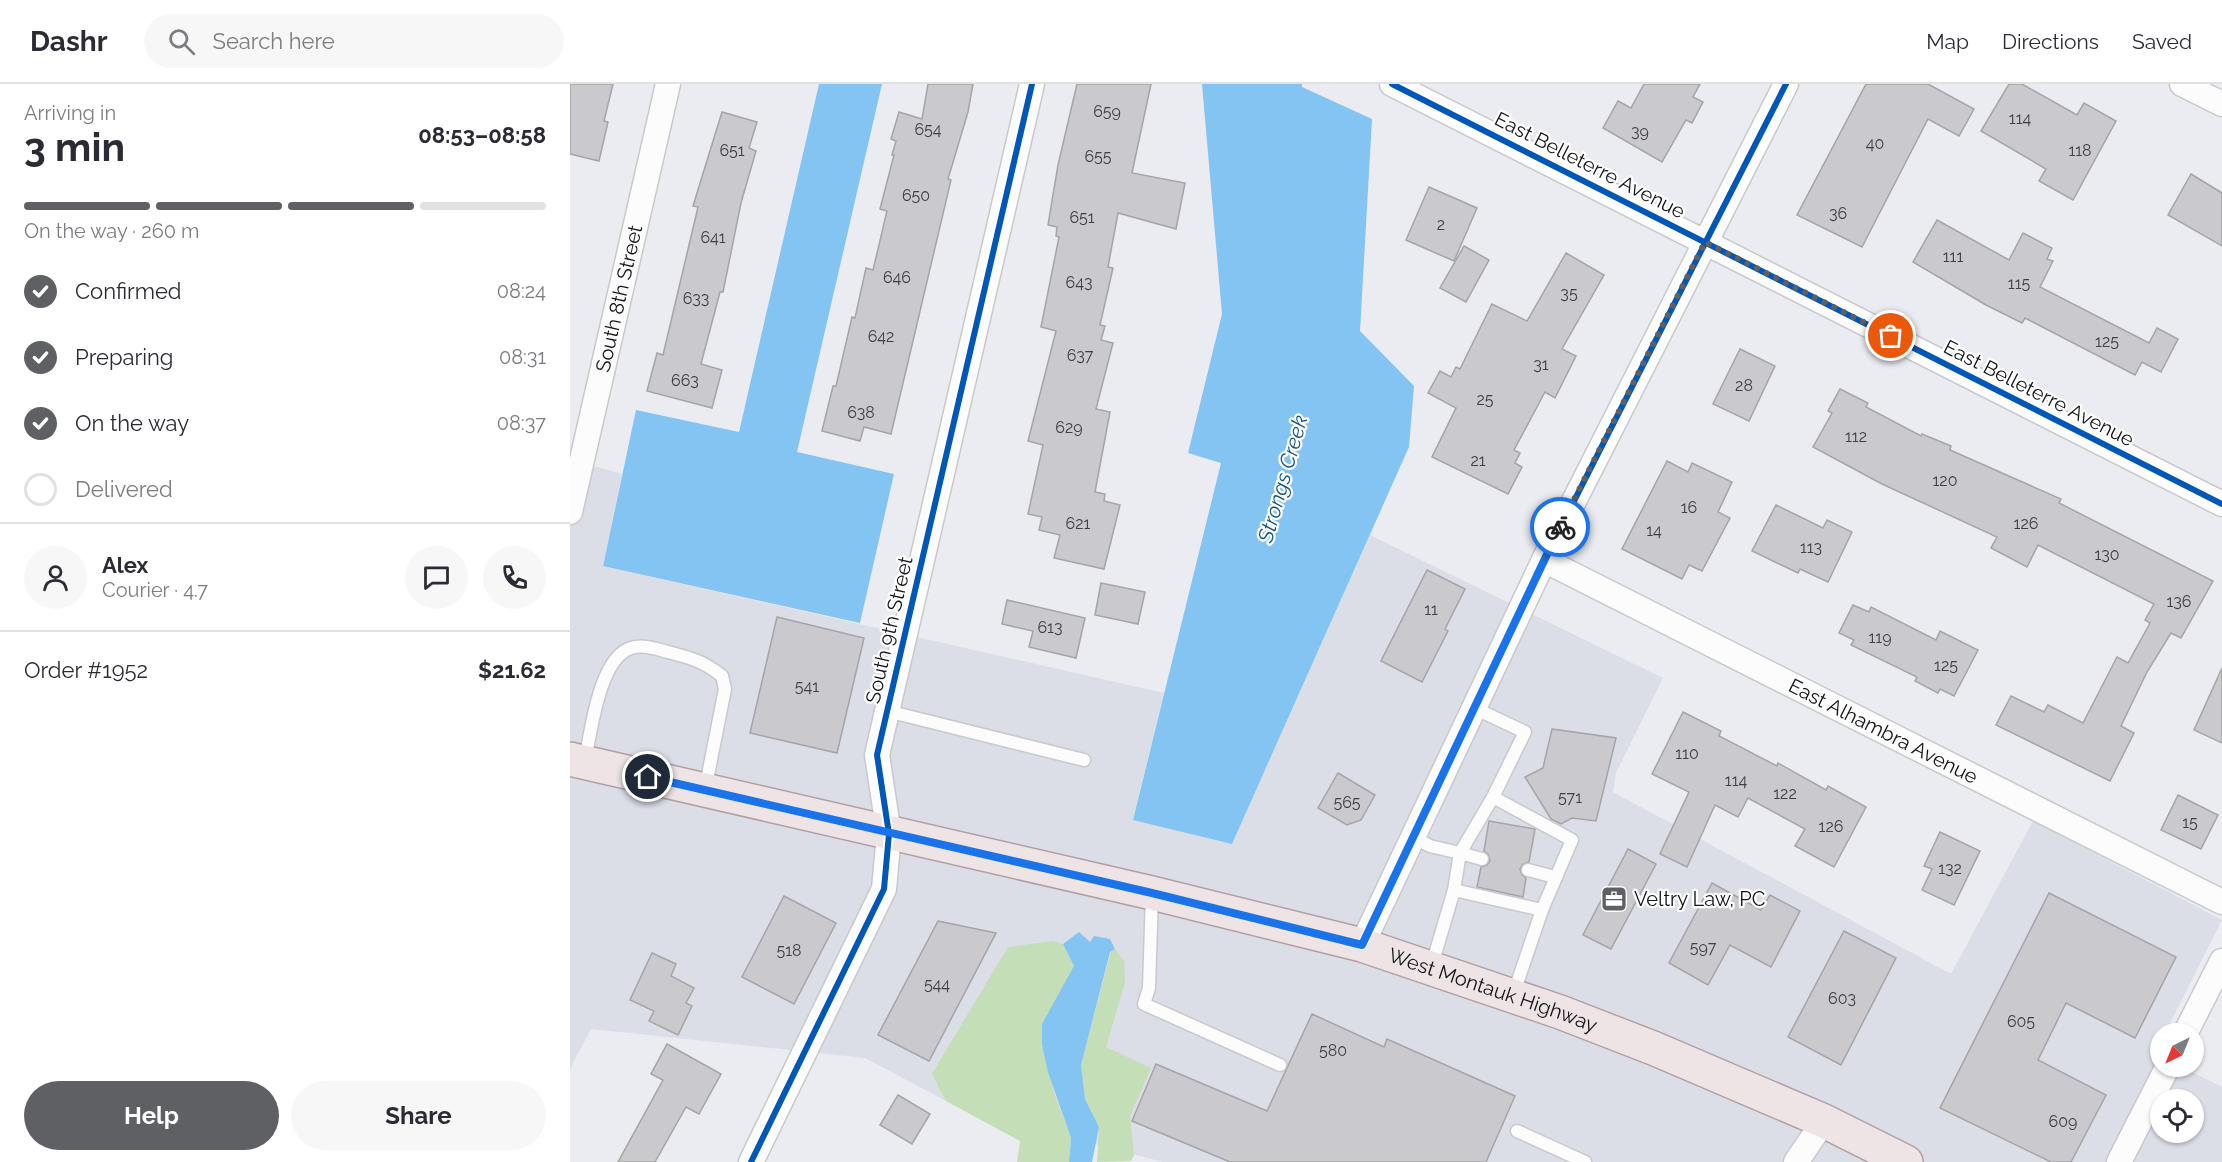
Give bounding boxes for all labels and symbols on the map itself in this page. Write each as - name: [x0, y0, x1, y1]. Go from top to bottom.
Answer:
- house number: 659: [1093, 102, 1121, 121]
- street label: East Belleterre Avenue: [1491, 107, 1689, 224]
- house number: 114: [2009, 109, 2031, 128]
- house number: 654: [914, 120, 942, 139]
- house number: 39: [1631, 122, 1649, 141]
- house number: 40: [1866, 134, 1884, 153]
- house number: 651: [719, 141, 745, 160]
- house number: 118: [2068, 141, 2092, 160]
- house number: 655: [1084, 147, 1112, 166]
- house number: 650: [902, 186, 930, 205]
- house number: 36: [1829, 204, 1847, 223]
- house number: 651: [1069, 208, 1095, 227]
- house number: 2: [1437, 215, 1445, 234]
- street label: South 8th Street: [590, 222, 647, 374]
- house number: 641: [700, 228, 726, 247]
- house number: 111: [1943, 247, 1963, 266]
- house number: 646: [883, 268, 911, 287]
- house number: 643: [1066, 273, 1092, 292]
- house number: 115: [2008, 274, 2030, 293]
- house number: 35: [1560, 284, 1578, 303]
- house number: 633: [683, 289, 709, 308]
- pin: [1865, 310, 1916, 361]
- house number: 642: [868, 327, 894, 346]
- house number: 125: [2095, 332, 2119, 351]
- street label: East Belleterre Avenue: [1940, 335, 2138, 452]
- house number: 637: [1067, 346, 1094, 365]
- house number: 31: [1533, 355, 1549, 374]
- house number: 663: [671, 371, 699, 390]
- house number: 28: [1735, 376, 1753, 395]
- house number: 25: [1476, 390, 1494, 409]
- house number: 638: [847, 403, 875, 422]
- water label: Strongs Creek: [1252, 412, 1313, 546]
- house number: 629: [1055, 418, 1083, 437]
- house number: 112: [1845, 427, 1867, 446]
- house number: 21: [1470, 451, 1486, 470]
- house number: 120: [1933, 471, 1957, 490]
- courier: [1530, 497, 1590, 557]
- house number: 16: [1681, 498, 1697, 517]
- house number: 621: [1066, 514, 1091, 533]
- house number: 126: [2014, 514, 2038, 533]
- house number: 14: [1646, 521, 1662, 540]
- house number: 113: [1800, 538, 1822, 557]
- house number: 130: [2094, 545, 2120, 564]
- street label: South 9th Street: [860, 554, 918, 706]
- house number: 136: [2166, 592, 2192, 611]
- house number: 11: [1424, 600, 1438, 619]
- house number: 613: [1037, 618, 1063, 637]
- house number: 119: [1868, 628, 1892, 647]
- house number: 125: [1934, 656, 1958, 675]
- street label: East Alhambra Avenue: [1785, 673, 1982, 789]
- house number: 541: [795, 677, 819, 696]
- house number: 110: [1675, 744, 1699, 763]
- pin: [622, 751, 673, 802]
- house number: 114: [1725, 771, 1747, 790]
- house number: 122: [1773, 784, 1797, 803]
- house number: 571: [1558, 788, 1582, 807]
- house number: 565: [1333, 793, 1361, 812]
- house number: 15: [2182, 813, 2198, 832]
- house number: 126: [1819, 817, 1843, 836]
- house number: 132: [1938, 859, 1962, 878]
- office icon: Veltry Law, PC: [1599, 884, 1629, 914]
- place label: Veltry Law, PC: [1634, 887, 1766, 911]
- house number: 597: [1690, 938, 1717, 957]
- house number: 518: [776, 941, 802, 960]
- street label: West Montauk Highway: [1385, 943, 1601, 1037]
- house number: 544: [924, 975, 950, 994]
- house number: 603: [1828, 989, 1856, 1008]
- house number: 605: [2007, 1012, 2035, 1031]
- north arrow: [2150, 1023, 2204, 1077]
- house number: 580: [1319, 1041, 1347, 1060]
- house number: 609: [2049, 1112, 2077, 1131]

